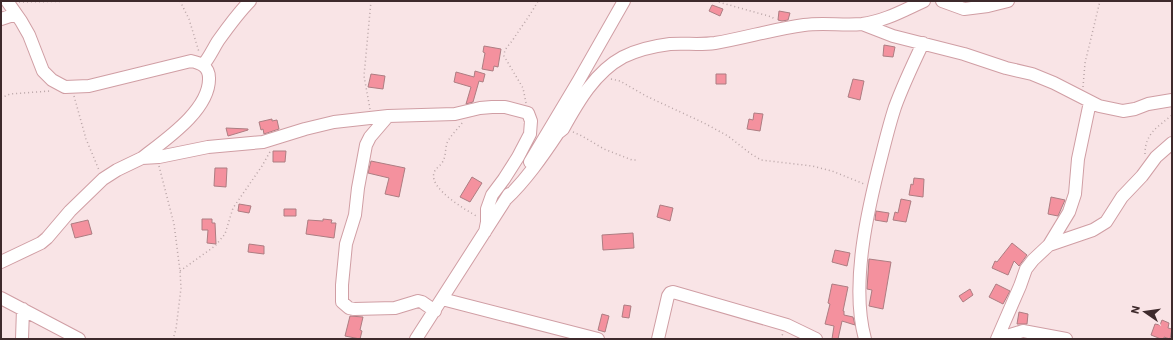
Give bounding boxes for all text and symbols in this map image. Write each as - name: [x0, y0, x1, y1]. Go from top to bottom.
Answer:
- north arrow: [1125, 292, 1165, 332]
- text: N: [1128, 304, 1143, 315]

